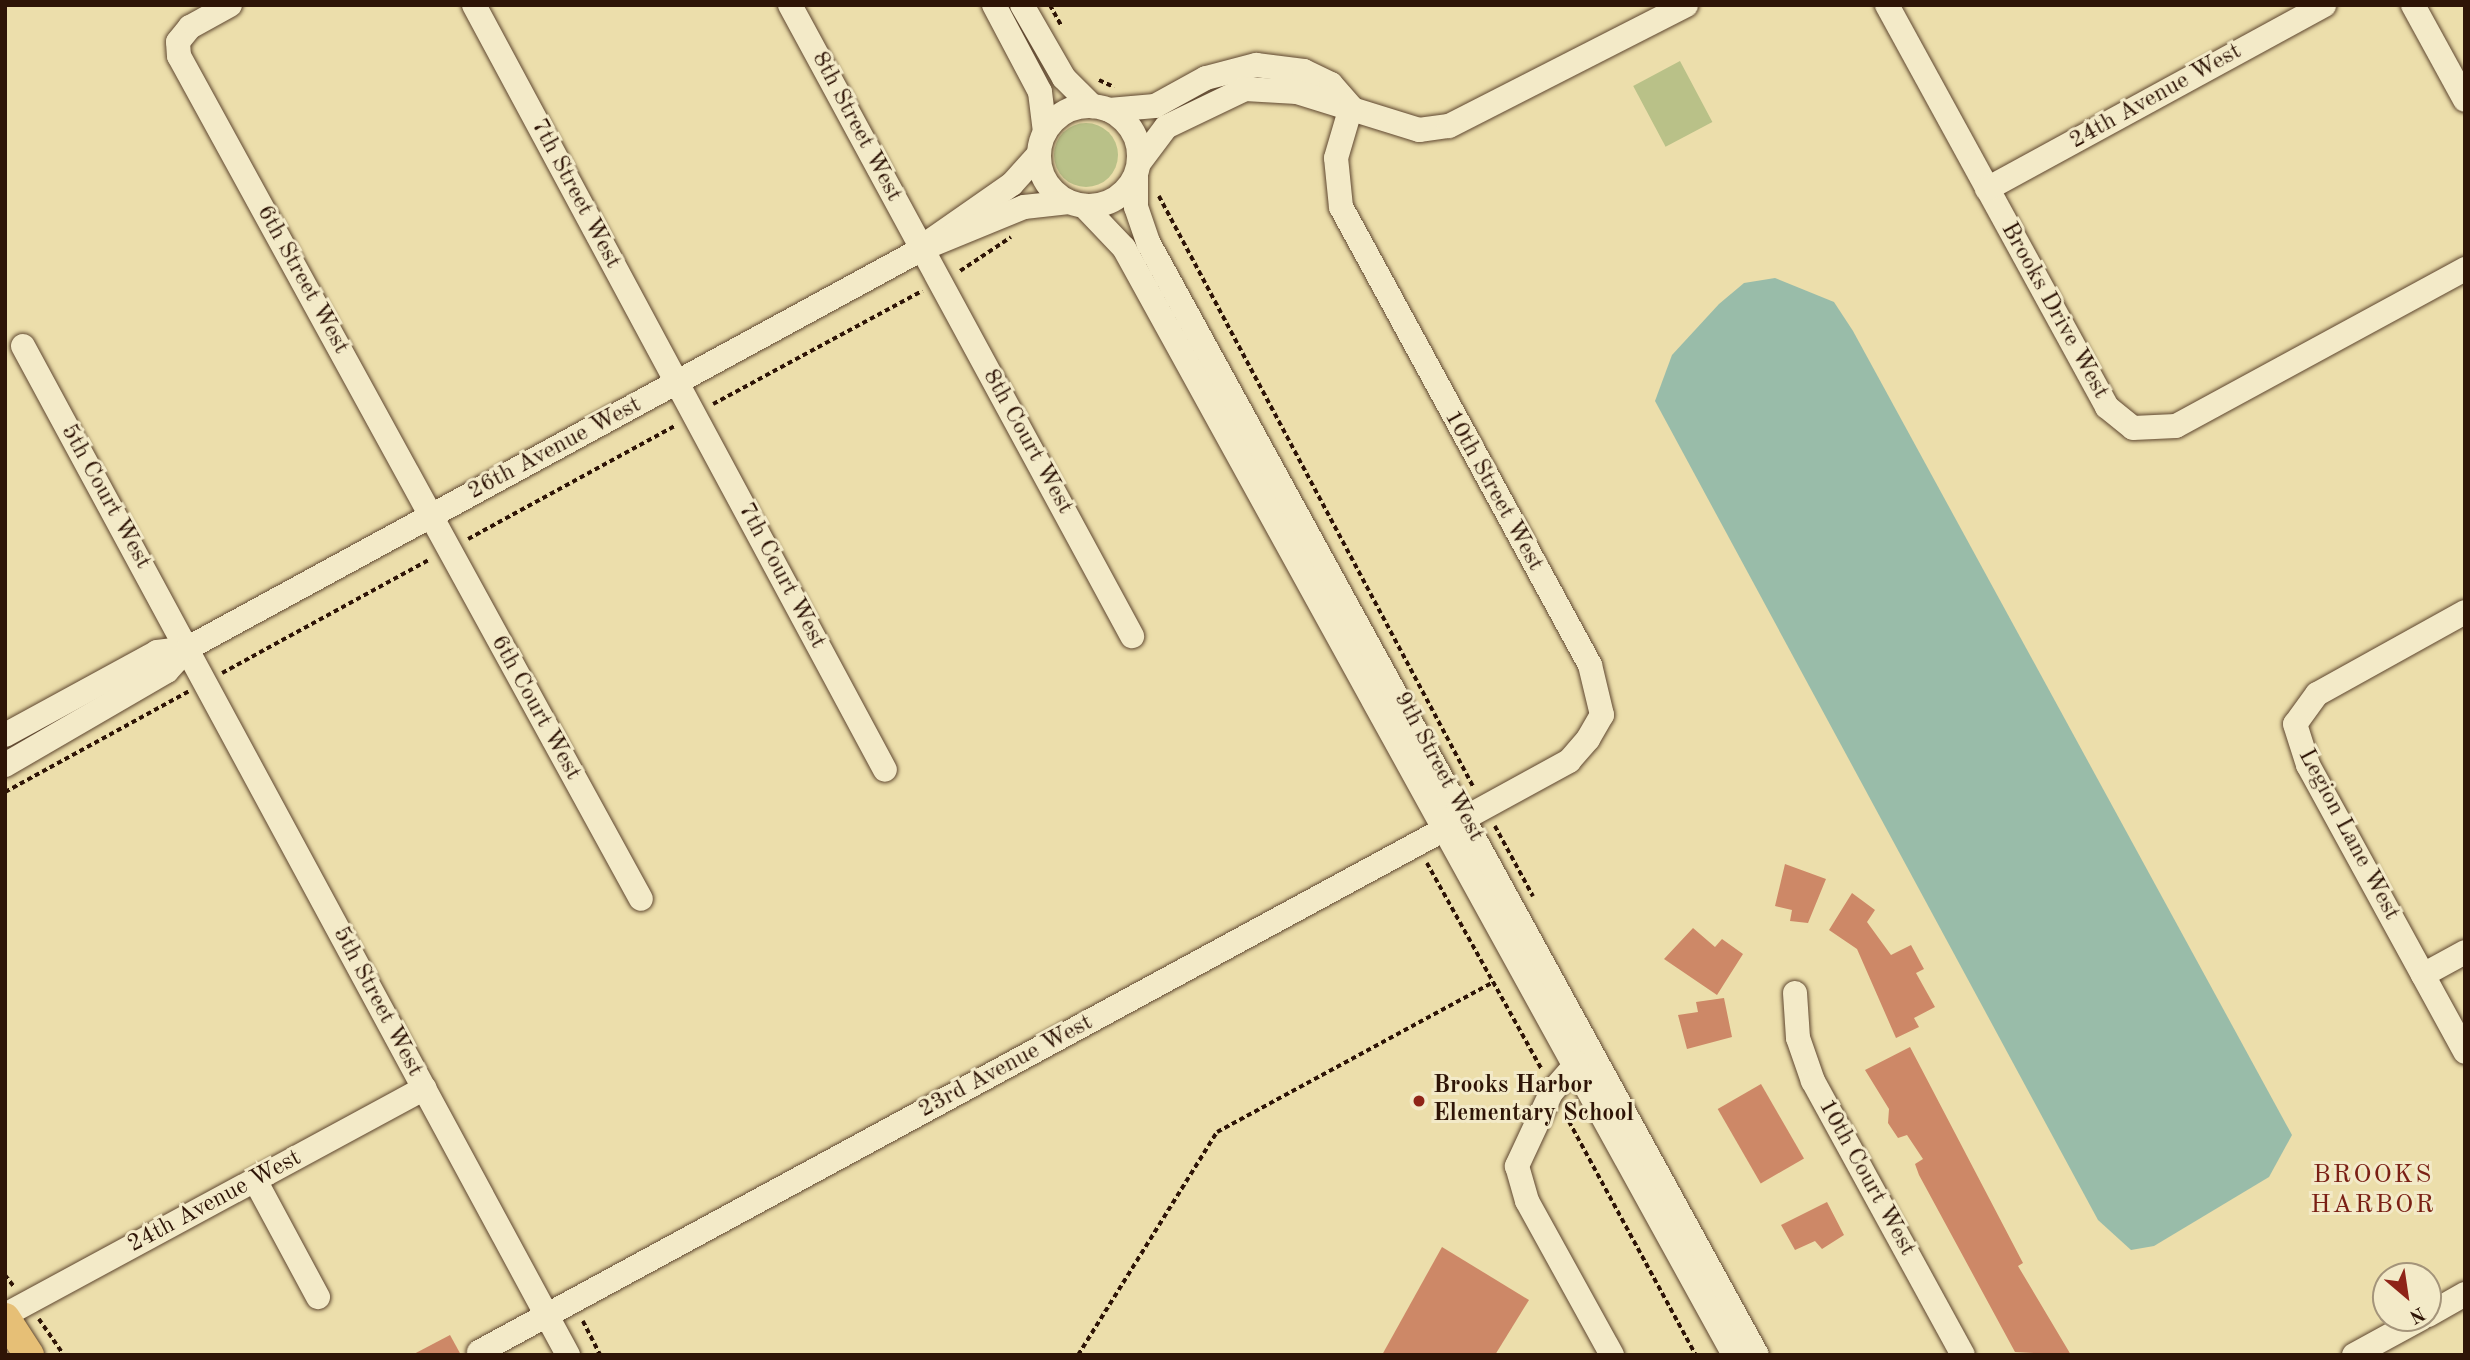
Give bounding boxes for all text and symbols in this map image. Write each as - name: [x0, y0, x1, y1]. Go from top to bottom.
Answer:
- street label: 24th Avenue West: [2065, 38, 2247, 156]
- street label: 8th Street West: [804, 47, 908, 207]
- street label: 7th Street West: [523, 114, 627, 274]
- street label: 6th Street West: [249, 201, 355, 359]
- street label: Brooks Drive West: [1994, 218, 2114, 404]
- street label: 8th Court West: [975, 365, 1079, 519]
- street label: 26th Avenue West: [463, 391, 647, 507]
- street label: 10th Street West: [1437, 406, 1549, 576]
- street label: 5th Court West: [53, 420, 157, 574]
- street label: 7th Court West: [730, 498, 832, 654]
- street label: 6th Court West: [483, 631, 587, 785]
- street label: 9th Street West: [1386, 687, 1490, 847]
- street label: Legion Lane West: [2291, 744, 2405, 926]
- street label: 5th Street West: [325, 922, 429, 1082]
- street label: 23rd Avenue West: [914, 1009, 1098, 1125]
- place label: Brooks Harbor Elementary School: [1433, 1073, 1634, 1129]
- marker: Brooks Harbor Elementary School: [1411, 1093, 1427, 1109]
- street label: 10th Court West: [1811, 1095, 1921, 1261]
- street label: 24th Avenue West: [123, 1144, 307, 1260]
- district label: BROOKS HARBOR: [2311, 1160, 2435, 1222]
- north arrow: [2372, 1262, 2442, 1332]
- text: N: [2405, 1302, 2427, 1326]

